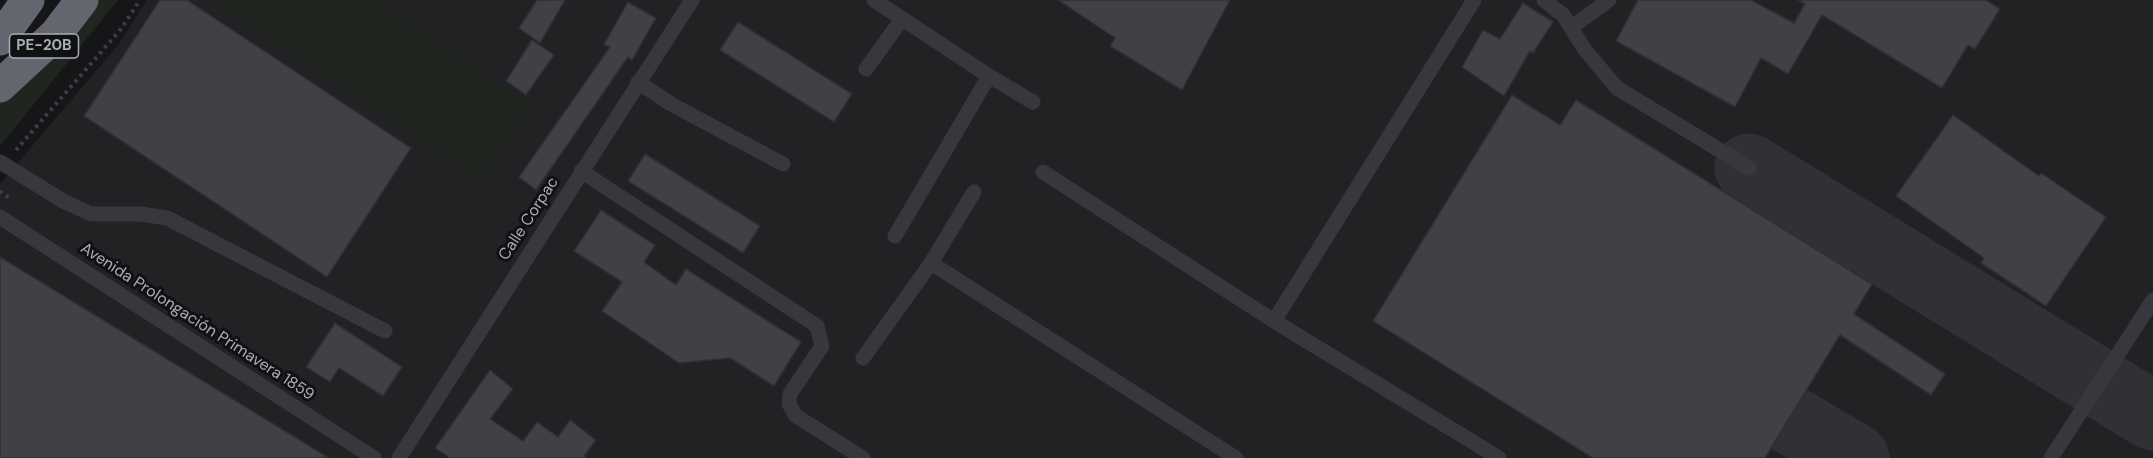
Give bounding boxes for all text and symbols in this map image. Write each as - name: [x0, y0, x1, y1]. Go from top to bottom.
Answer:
- road number: PE-20B: [9, 34, 78, 58]
- street label: Calle Corpac: [495, 174, 563, 264]
- street label: Avenida Prolongación Primavera 1859: [77, 239, 317, 405]

